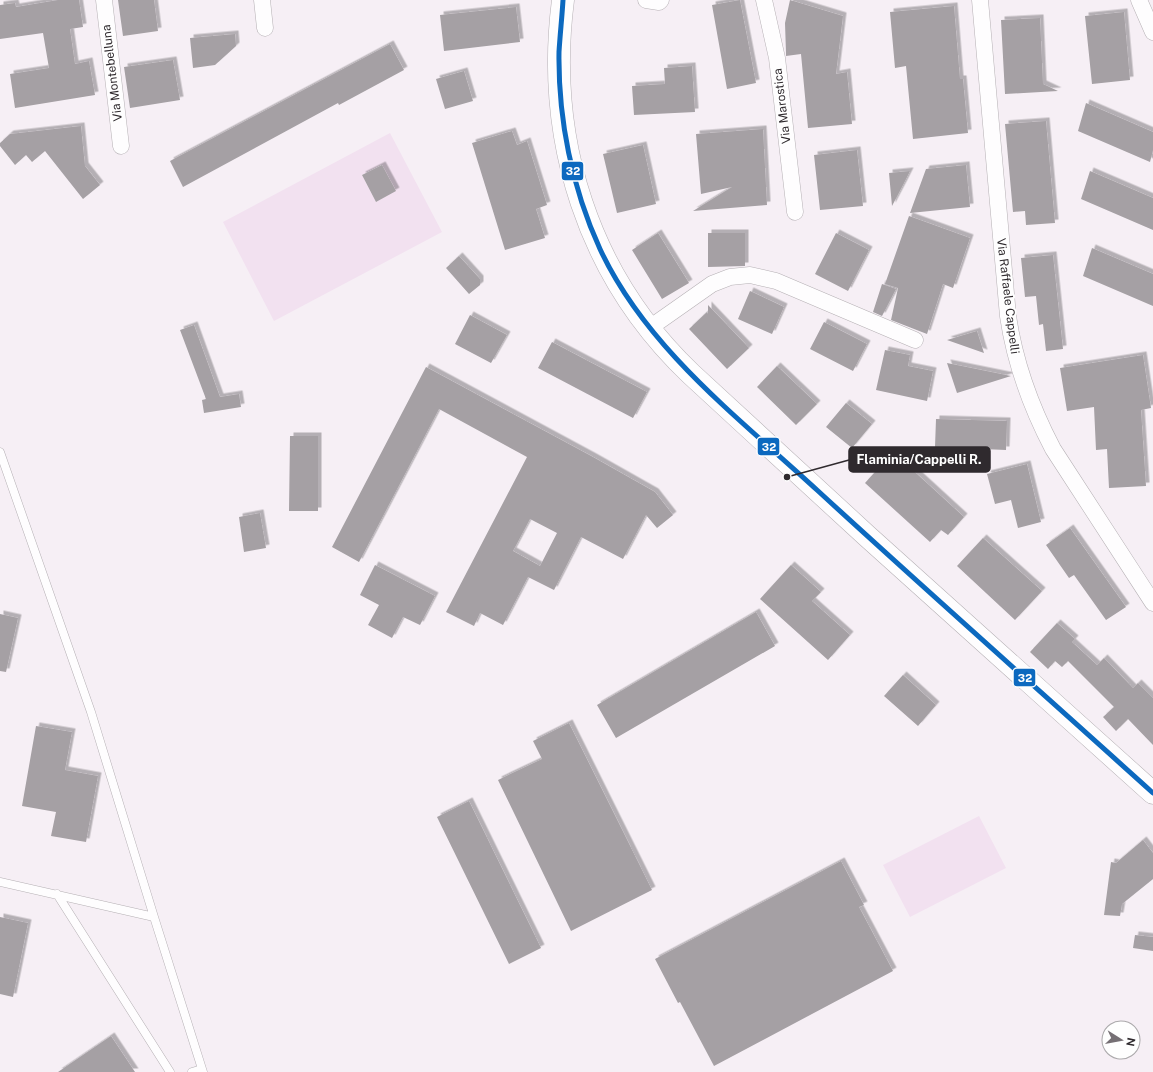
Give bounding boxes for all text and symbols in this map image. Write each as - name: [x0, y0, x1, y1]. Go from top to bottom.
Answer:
- street label: Via Montebelluna: [99, 24, 125, 122]
- street label: Via Marostica: [770, 68, 794, 144]
- line badge: 32: [561, 161, 584, 181]
- text: 32: [566, 165, 580, 177]
- street label: Via Raffaele Cappelli: [994, 237, 1022, 355]
- line badge: 32: [757, 437, 780, 456]
- text: 32: [762, 441, 776, 453]
- callout: Flaminia/Cappelli R.: [849, 447, 990, 472]
- text: Flaminia/Cappelli R.: [856, 452, 982, 467]
- line badge: 32: [1013, 668, 1036, 687]
- text: 32: [1018, 672, 1032, 684]
- north arrow: [1101, 1020, 1141, 1060]
- text: N: [1124, 1037, 1138, 1047]

